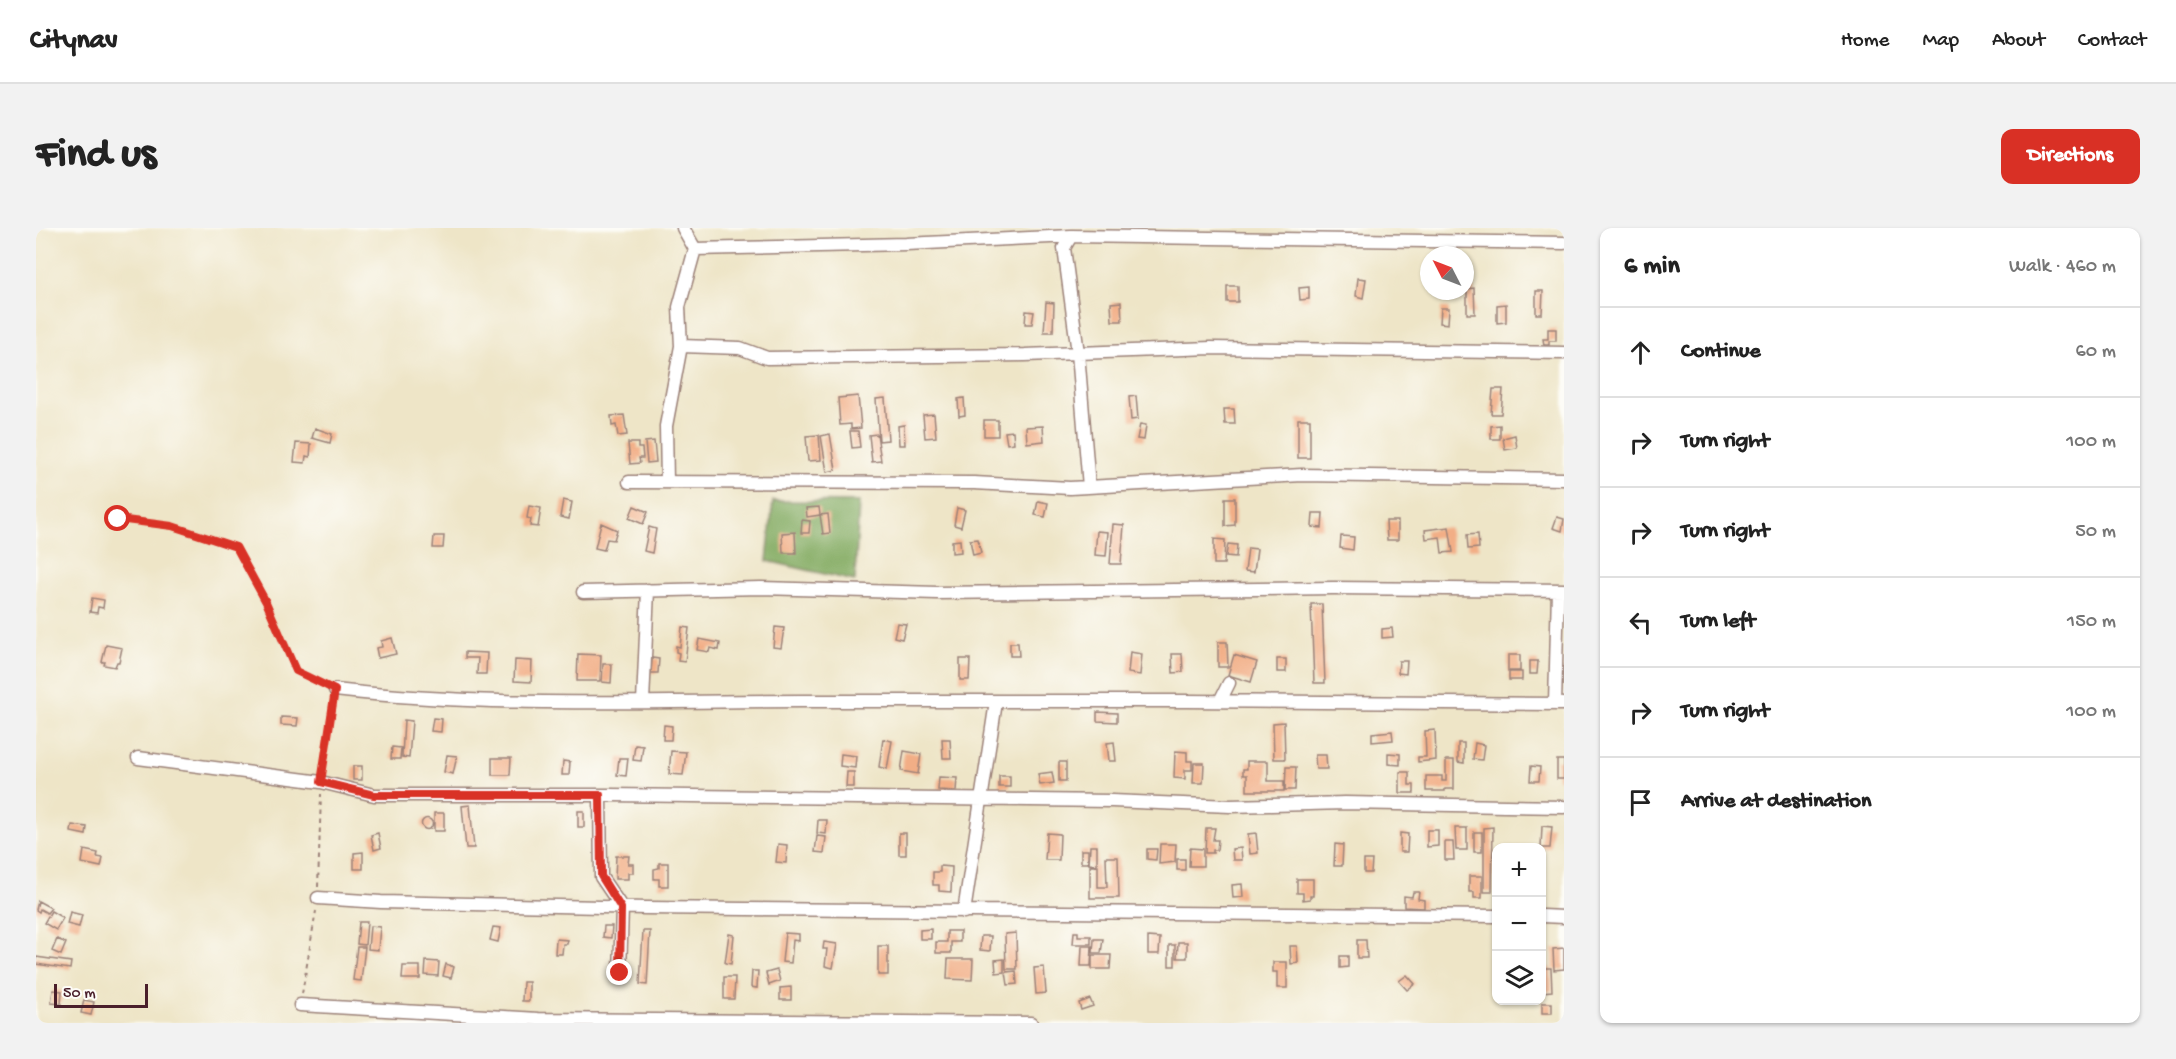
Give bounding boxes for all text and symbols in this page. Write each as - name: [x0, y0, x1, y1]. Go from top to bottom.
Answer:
- text: Citynav: [30, 25, 118, 58]
- text: Home: [1841, 29, 1889, 54]
- text: Map: [1922, 29, 1959, 54]
- text: About: [1992, 29, 2045, 54]
- text: Contact: [2078, 29, 2146, 54]
- button: Directions: [2001, 129, 2140, 184]
- text: Find us: [36, 132, 156, 181]
- north arrow: [1420, 246, 1474, 300]
- text: 6 min: [1624, 252, 1680, 283]
- text: Walk · 460 m: [2009, 256, 2116, 279]
- icon: ahead: [1624, 336, 1657, 369]
- text: Continue: [1681, 339, 1761, 365]
- text: 60 m: [2076, 341, 2116, 364]
- icon: right: [1624, 426, 1657, 459]
- text: Turn right: [1681, 429, 1769, 455]
- text: 100 m: [2066, 431, 2116, 454]
- route start: [104, 505, 130, 531]
- icon: right: [1624, 516, 1657, 549]
- text: Turn right: [1681, 519, 1769, 545]
- text: 50 m: [2075, 521, 2116, 544]
- icon: left: [1624, 606, 1657, 639]
- text: Turn left: [1681, 609, 1755, 635]
- text: 150 m: [2067, 611, 2116, 634]
- icon: right: [1624, 696, 1657, 729]
- text: Turn right: [1681, 699, 1769, 725]
- text: 100 m: [2066, 701, 2116, 724]
- icon: arrive: [1624, 786, 1657, 819]
- text: Arrive at destination: [1681, 789, 1871, 815]
- map controls: [1492, 843, 1546, 1005]
- button: +: [1492, 843, 1546, 897]
- button: −: [1492, 897, 1546, 951]
- button: layers: [1492, 951, 1546, 1005]
- route end: [606, 959, 632, 985]
- scale bar: [54, 981, 148, 1008]
- text: 50 m: [63, 985, 96, 1004]

